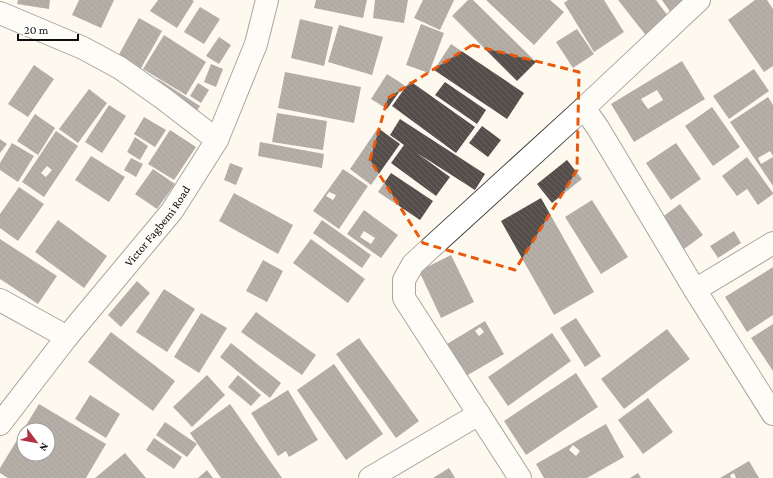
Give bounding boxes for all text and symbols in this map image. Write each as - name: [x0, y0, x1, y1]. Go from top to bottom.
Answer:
- scale bar: [18, 16, 78, 42]
- text: 20 m: [24, 23, 49, 37]
- street label: Victor Fagbemi Road: [122, 182, 194, 270]
- north arrow: [16, 422, 56, 462]
- text: N: [37, 441, 52, 454]

